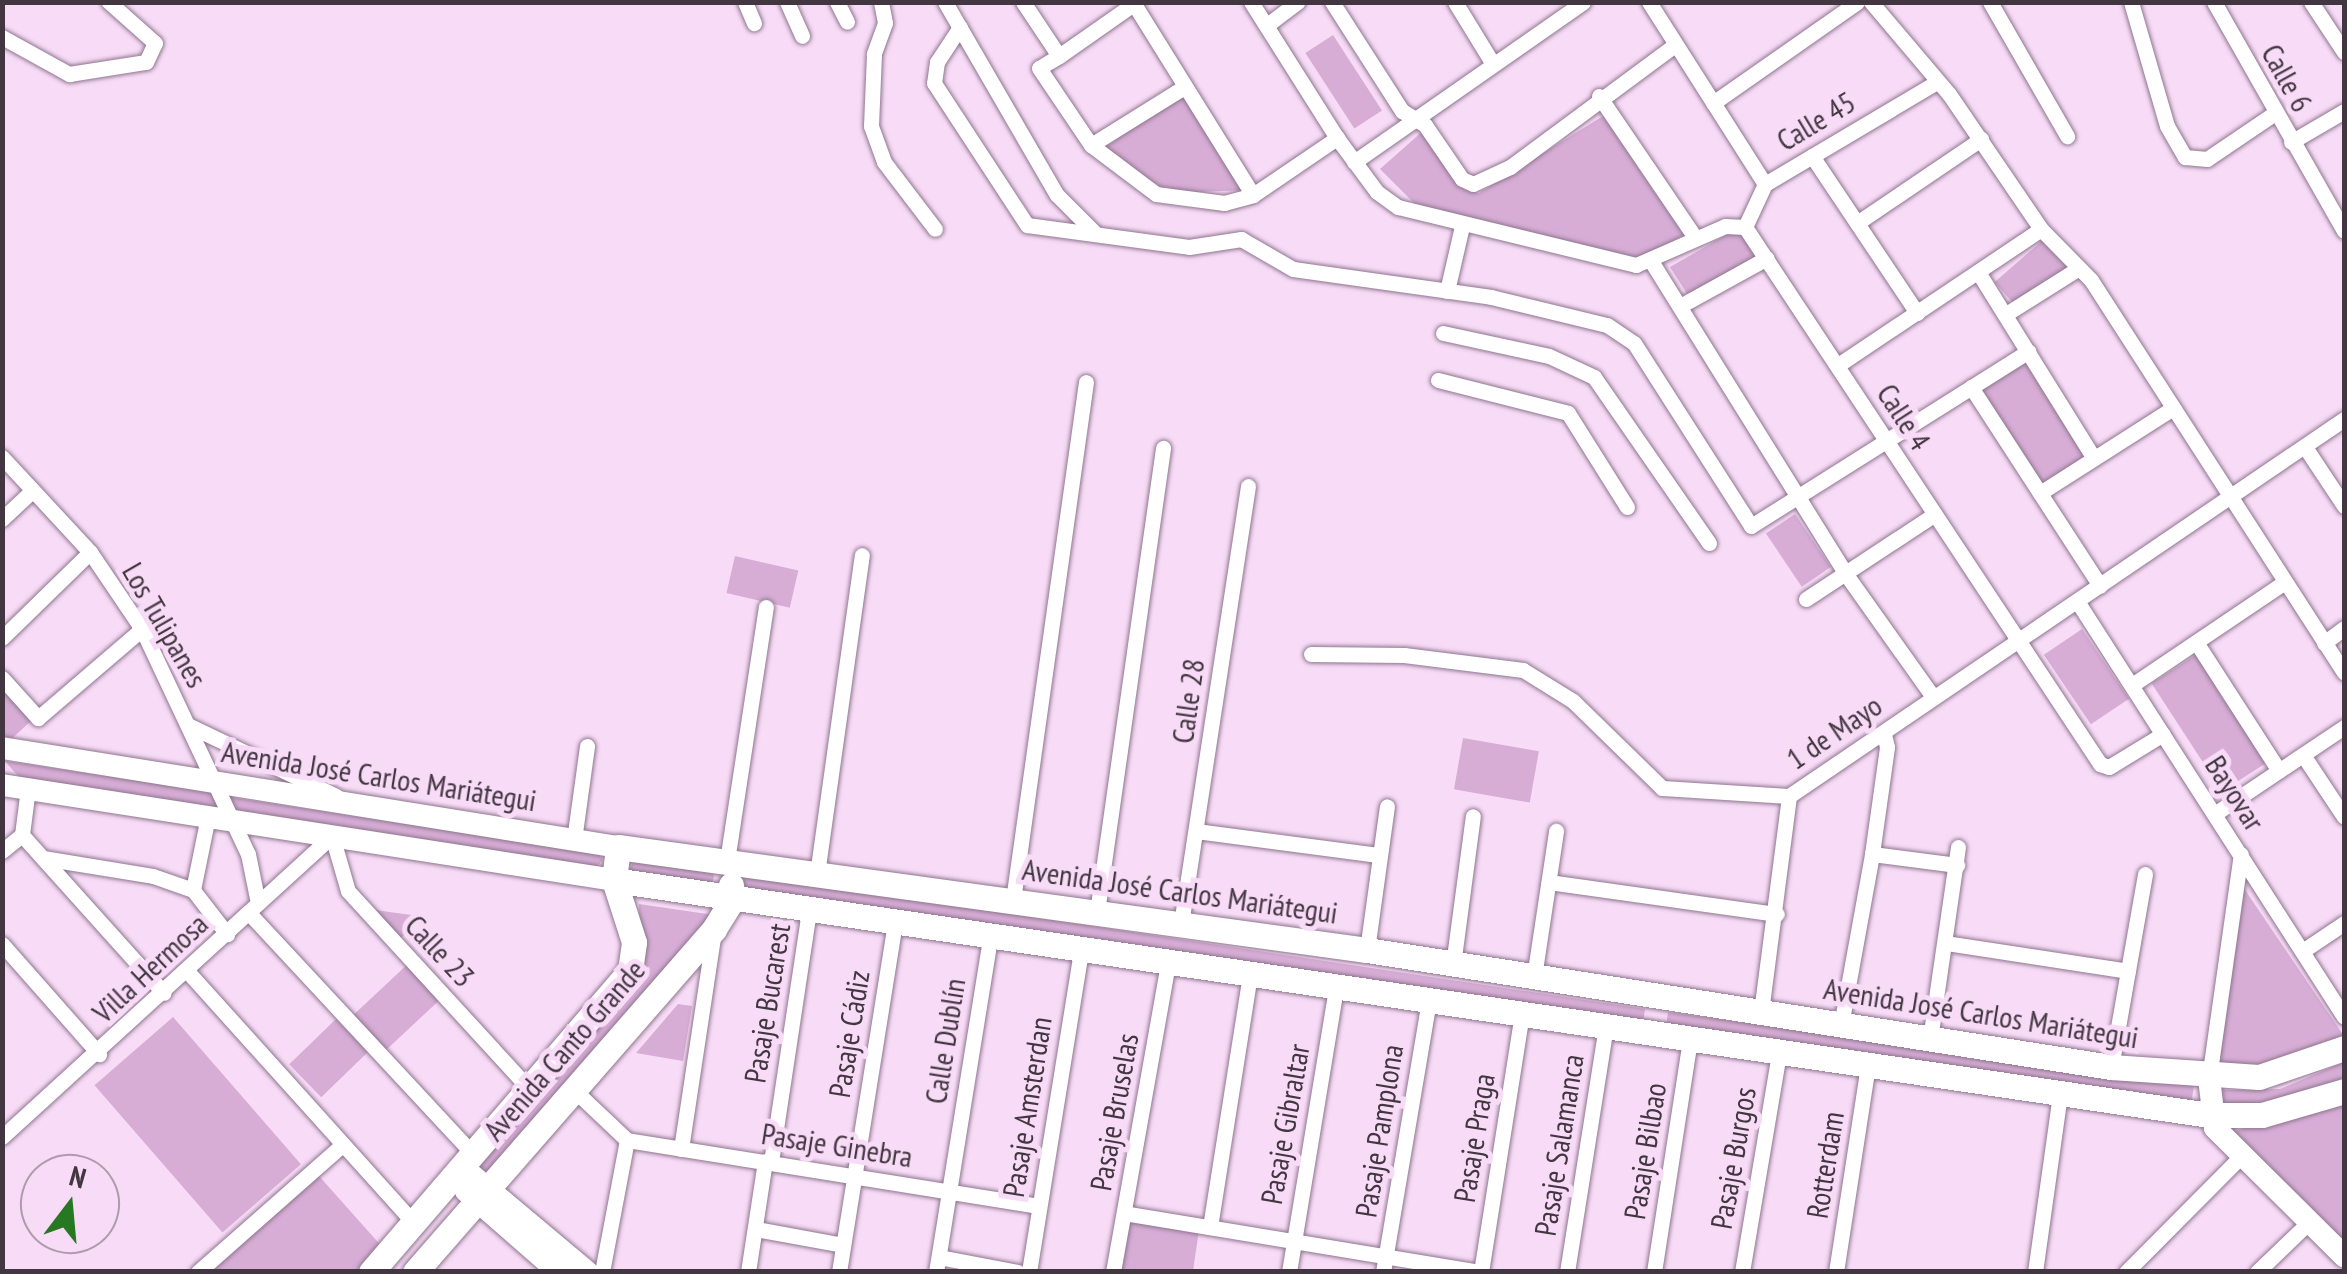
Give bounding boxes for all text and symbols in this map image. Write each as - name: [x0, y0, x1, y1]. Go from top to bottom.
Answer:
- street label: Calle 6: [2254, 38, 2320, 118]
- street label: Calle 45: [1770, 84, 1862, 158]
- street label: Calle 4: [1869, 377, 1939, 457]
- street label: Los Tulipanes: [115, 556, 215, 694]
- street label: Calle 28: [1164, 656, 1212, 746]
- street label: 1 de Mayo: [1780, 687, 1888, 777]
- street label: Avenida José Carlos Mariátegui: [219, 733, 539, 819]
- street label: Bayovar: [2198, 749, 2272, 837]
- street label: Avenida José Carlos Mariátegui: [1020, 851, 1340, 931]
- street label: Villa Hermosa: [85, 906, 215, 1030]
- street label: Calle 23: [398, 908, 482, 994]
- street label: Pasaje Bucarest: [737, 921, 797, 1085]
- street label: Avenida Canto Grande: [476, 952, 652, 1148]
- street label: Pasaje Cádiz: [821, 968, 877, 1100]
- street label: Avenida José Carlos Mariátegui: [1821, 970, 2141, 1056]
- street label: Calle Dublín: [917, 976, 973, 1106]
- street label: Pasaje Amsterdan: [995, 1014, 1059, 1200]
- street label: Pasaje Bruselas: [1082, 1031, 1146, 1193]
- street label: Pasaje Gibraltar: [1253, 1041, 1317, 1207]
- street label: Pasaje Pamplona: [1348, 1042, 1410, 1220]
- street label: Pasaje Salamanca: [1527, 1052, 1591, 1238]
- street label: Pasaje Praga: [1446, 1071, 1502, 1205]
- street label: Pasaje Bilbao: [1616, 1080, 1674, 1222]
- street label: Pasaje Burgos: [1703, 1084, 1763, 1232]
- street label: Rotterdam: [1799, 1109, 1851, 1221]
- street label: Pasaje Ginebra: [759, 1115, 915, 1175]
- north arrow: [20, 1154, 120, 1254]
- text: N: [65, 1157, 90, 1196]

